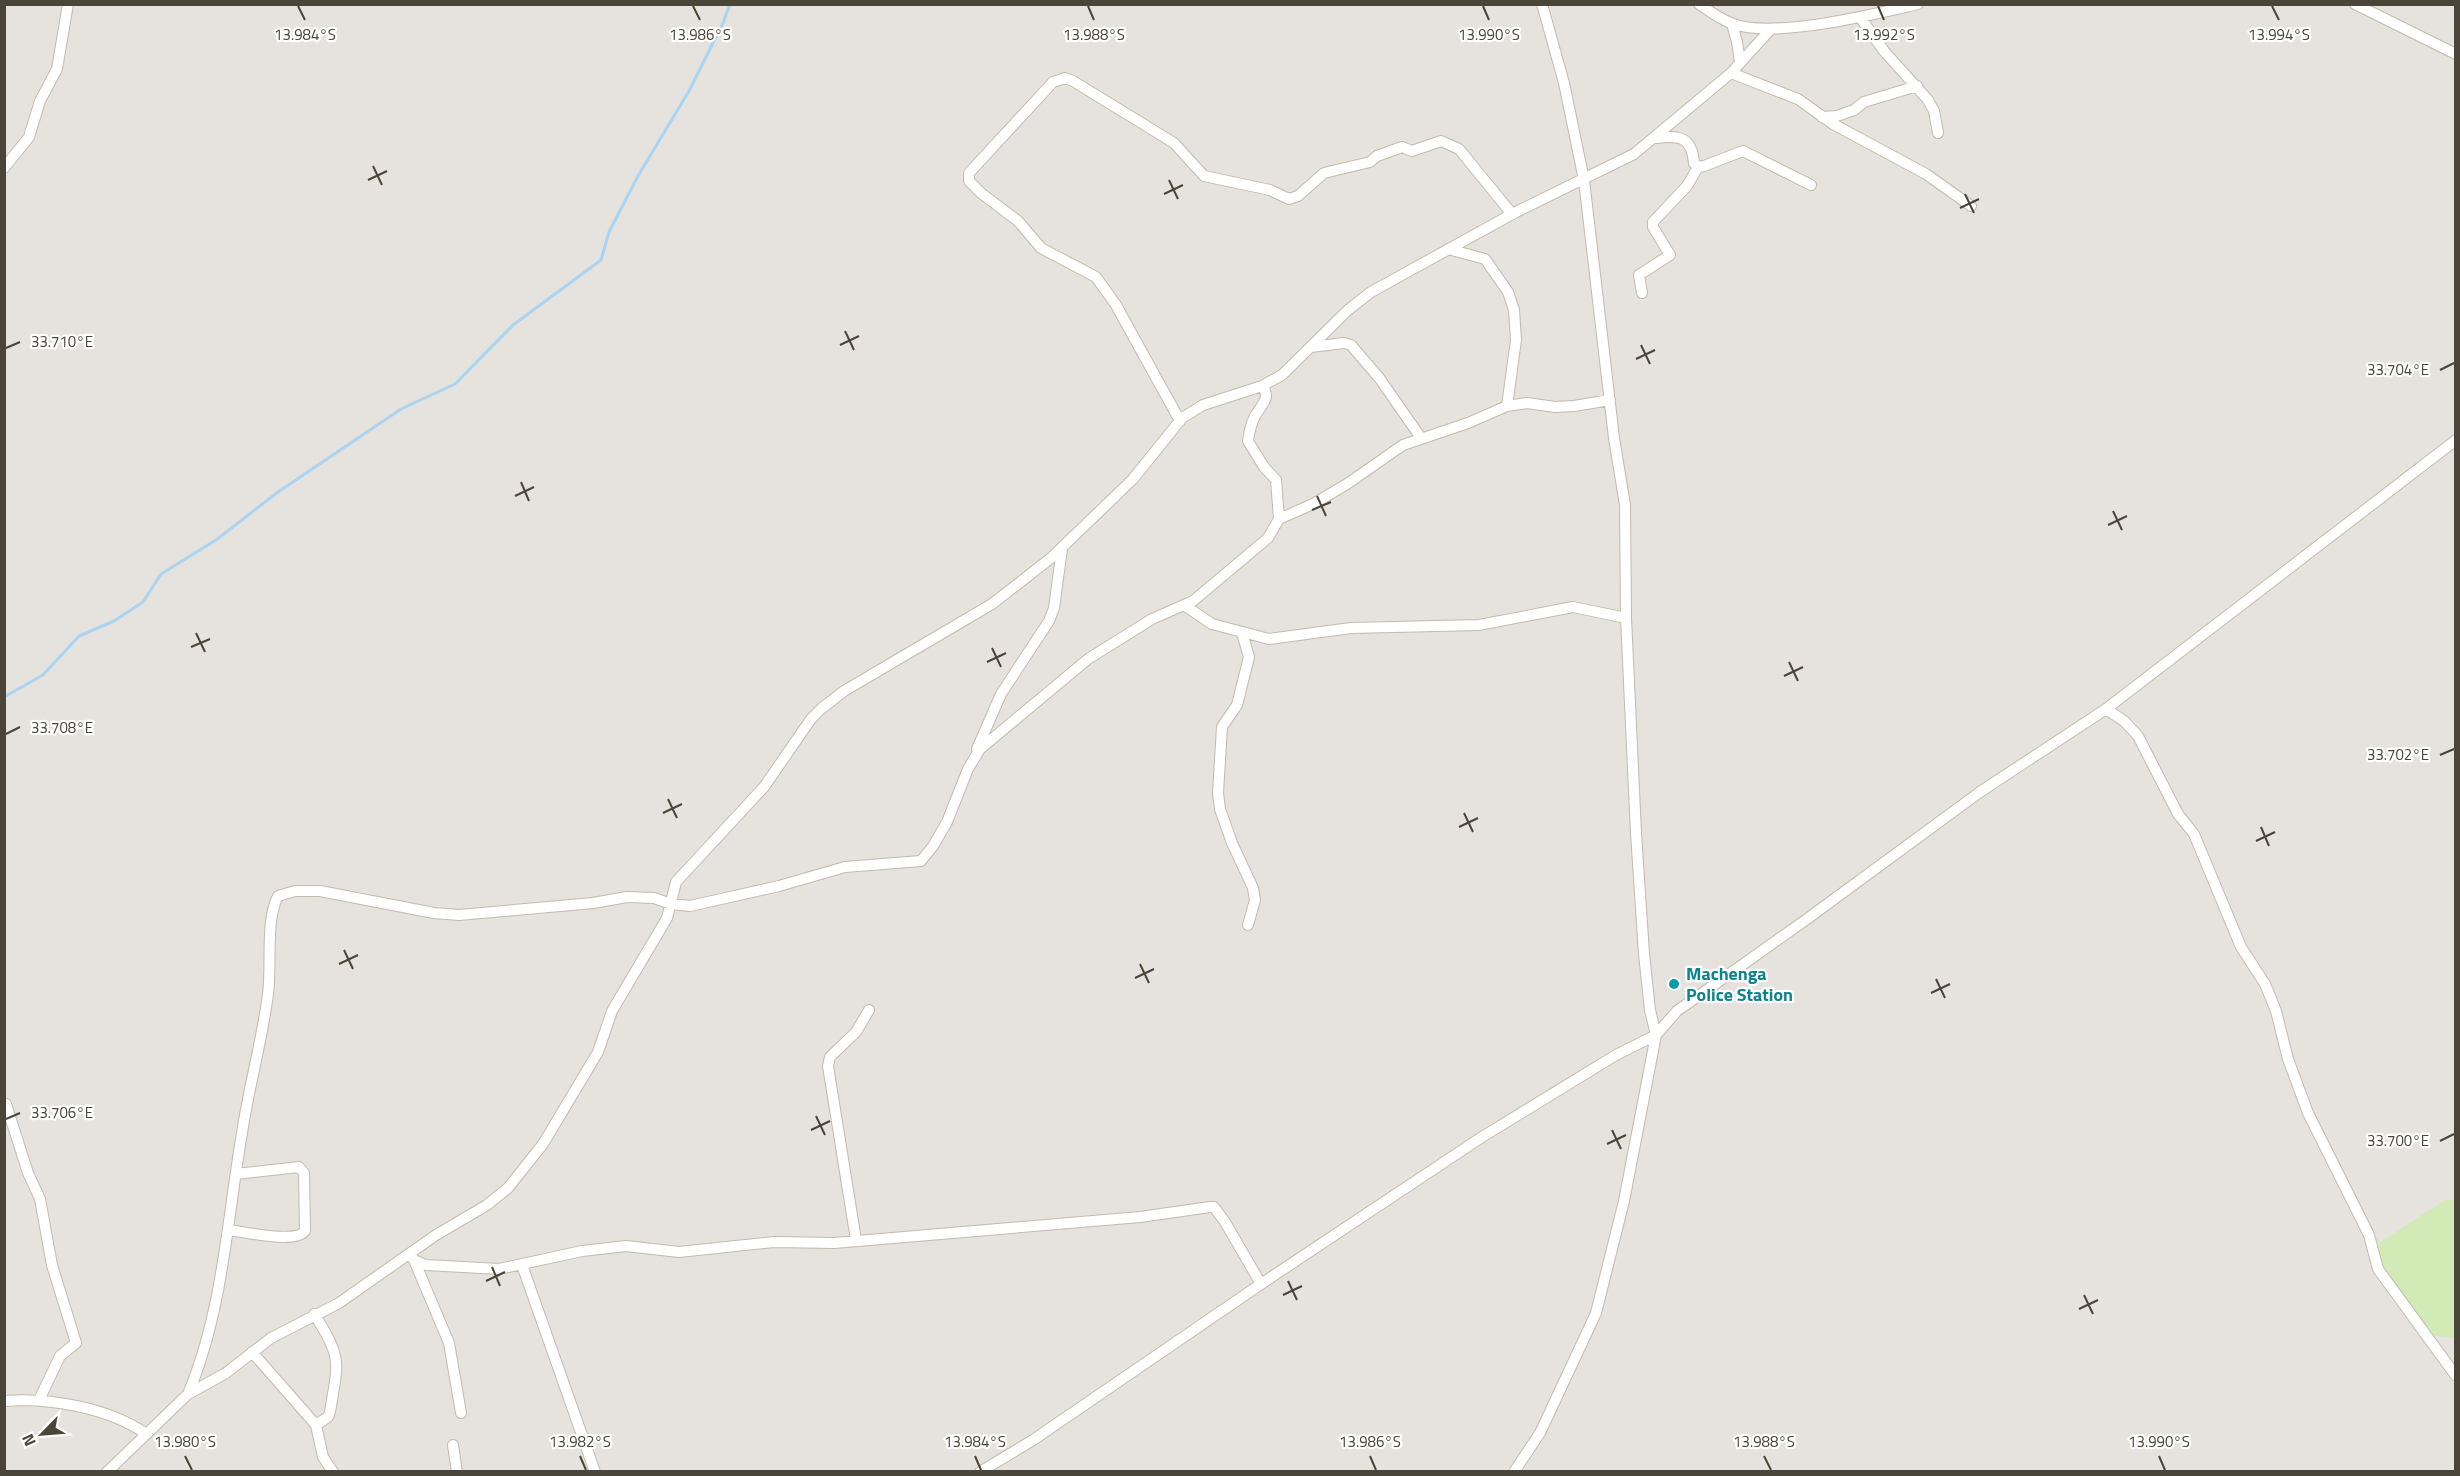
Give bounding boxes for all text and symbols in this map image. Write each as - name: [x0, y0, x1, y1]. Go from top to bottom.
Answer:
- text: 13.984°S: [274, 23, 336, 46]
- text: 13.986°S: [669, 23, 731, 46]
- text: 13.988°S: [1063, 23, 1125, 46]
- text: 13.990°S: [1458, 23, 1520, 46]
- text: 13.992°S: [1853, 23, 1915, 46]
- text: 13.994°S: [2248, 23, 2310, 46]
- text: 33.710°E: [31, 330, 93, 353]
- text: 33.704°E: [2367, 358, 2429, 381]
- text: 33.708°E: [31, 716, 93, 739]
- text: 33.702°E: [2367, 743, 2429, 766]
- place label: Machenga Police Station: [1686, 960, 1793, 1008]
- marker: Machenga Police Station: [1667, 977, 1681, 991]
- text: 33.706°E: [31, 1101, 93, 1124]
- text: 33.700°E: [2367, 1129, 2429, 1152]
- north arrow: [12, 1404, 72, 1464]
- text: N: [15, 1430, 42, 1450]
- text: 13.980°S: [154, 1430, 216, 1453]
- text: 13.982°S: [549, 1430, 611, 1453]
- text: 13.984°S: [944, 1430, 1006, 1453]
- text: 13.986°S: [1339, 1430, 1401, 1453]
- text: 13.988°S: [1733, 1430, 1795, 1453]
- text: 13.990°S: [2128, 1430, 2190, 1453]

